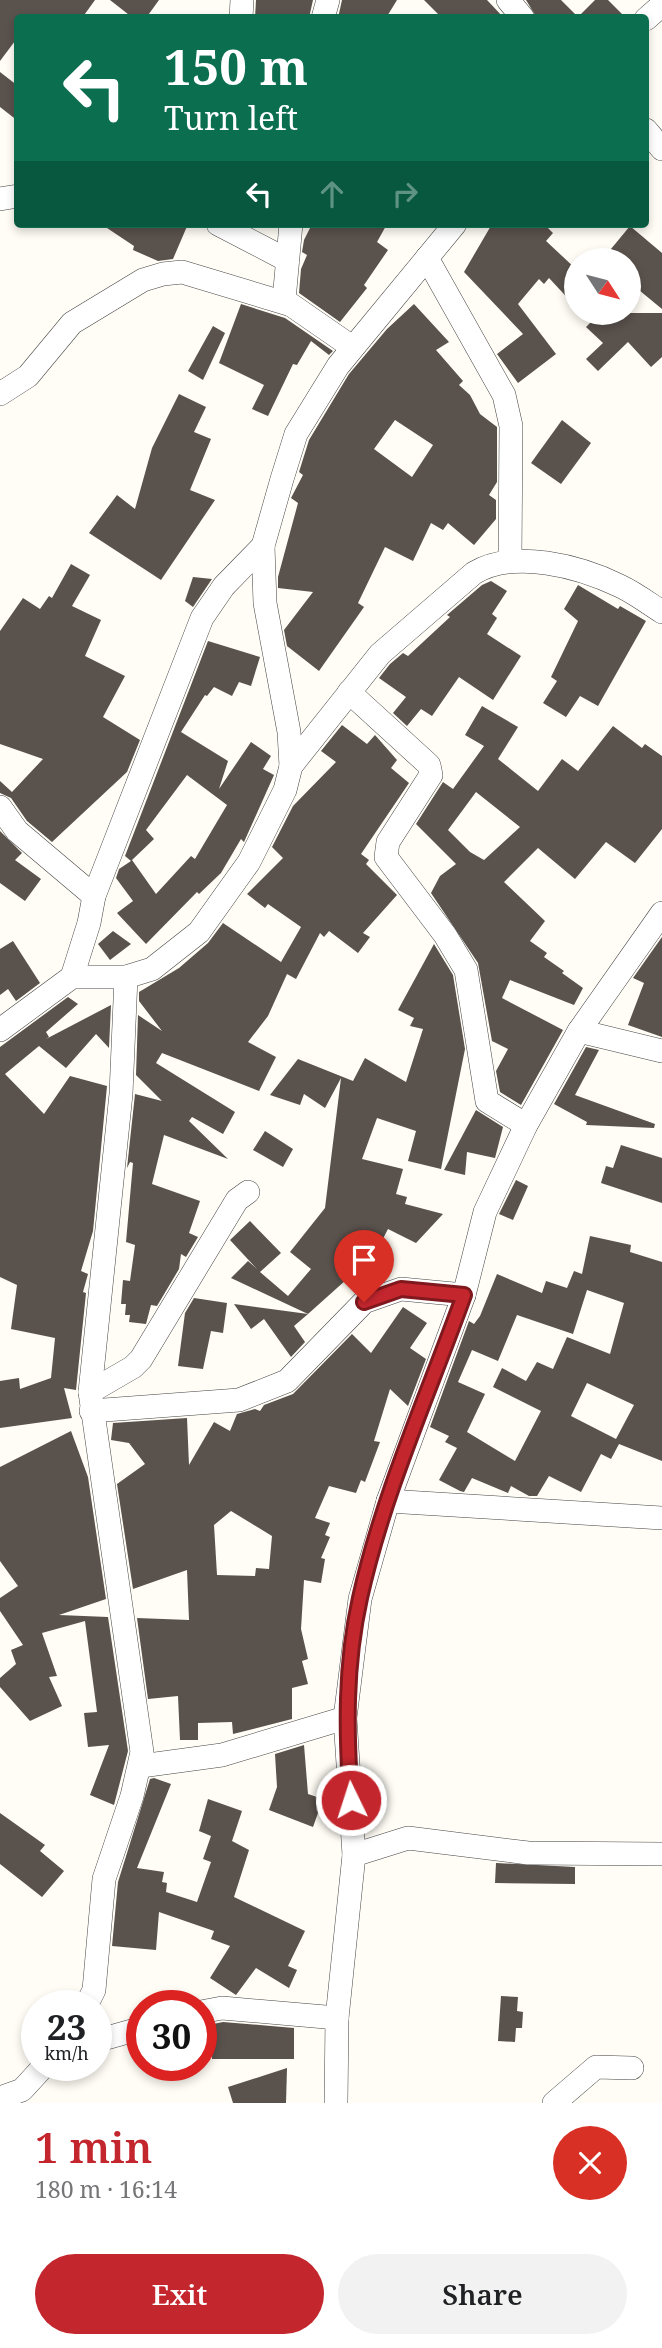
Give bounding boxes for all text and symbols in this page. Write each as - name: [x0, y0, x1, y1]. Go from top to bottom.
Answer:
- text: 150 m: [164, 33, 308, 99]
- icon: left: [49, 42, 140, 133]
- text: Turn left: [164, 96, 298, 139]
- icon: left: [240, 175, 278, 213]
- icon: ahead: [313, 175, 351, 213]
- icon: right: [386, 175, 424, 213]
- north arrow: [564, 248, 640, 326]
- map controls: [564, 248, 641, 325]
- pin: [334, 1230, 394, 1302]
- icon: arrive: [345, 1241, 383, 1279]
- position arrow: [314, 1763, 388, 1837]
- speed limit sign: 30: [126, 1990, 217, 2081]
- text: 23: [47, 2003, 86, 2050]
- text: km/h: [44, 2041, 89, 2065]
- text: 1 min: [35, 2118, 152, 2175]
- button: close: [553, 2126, 627, 2200]
- text: 180 m · 16:14: [35, 2173, 177, 2205]
- button: Exit: [35, 2254, 324, 2334]
- button: Share: [338, 2254, 627, 2334]

